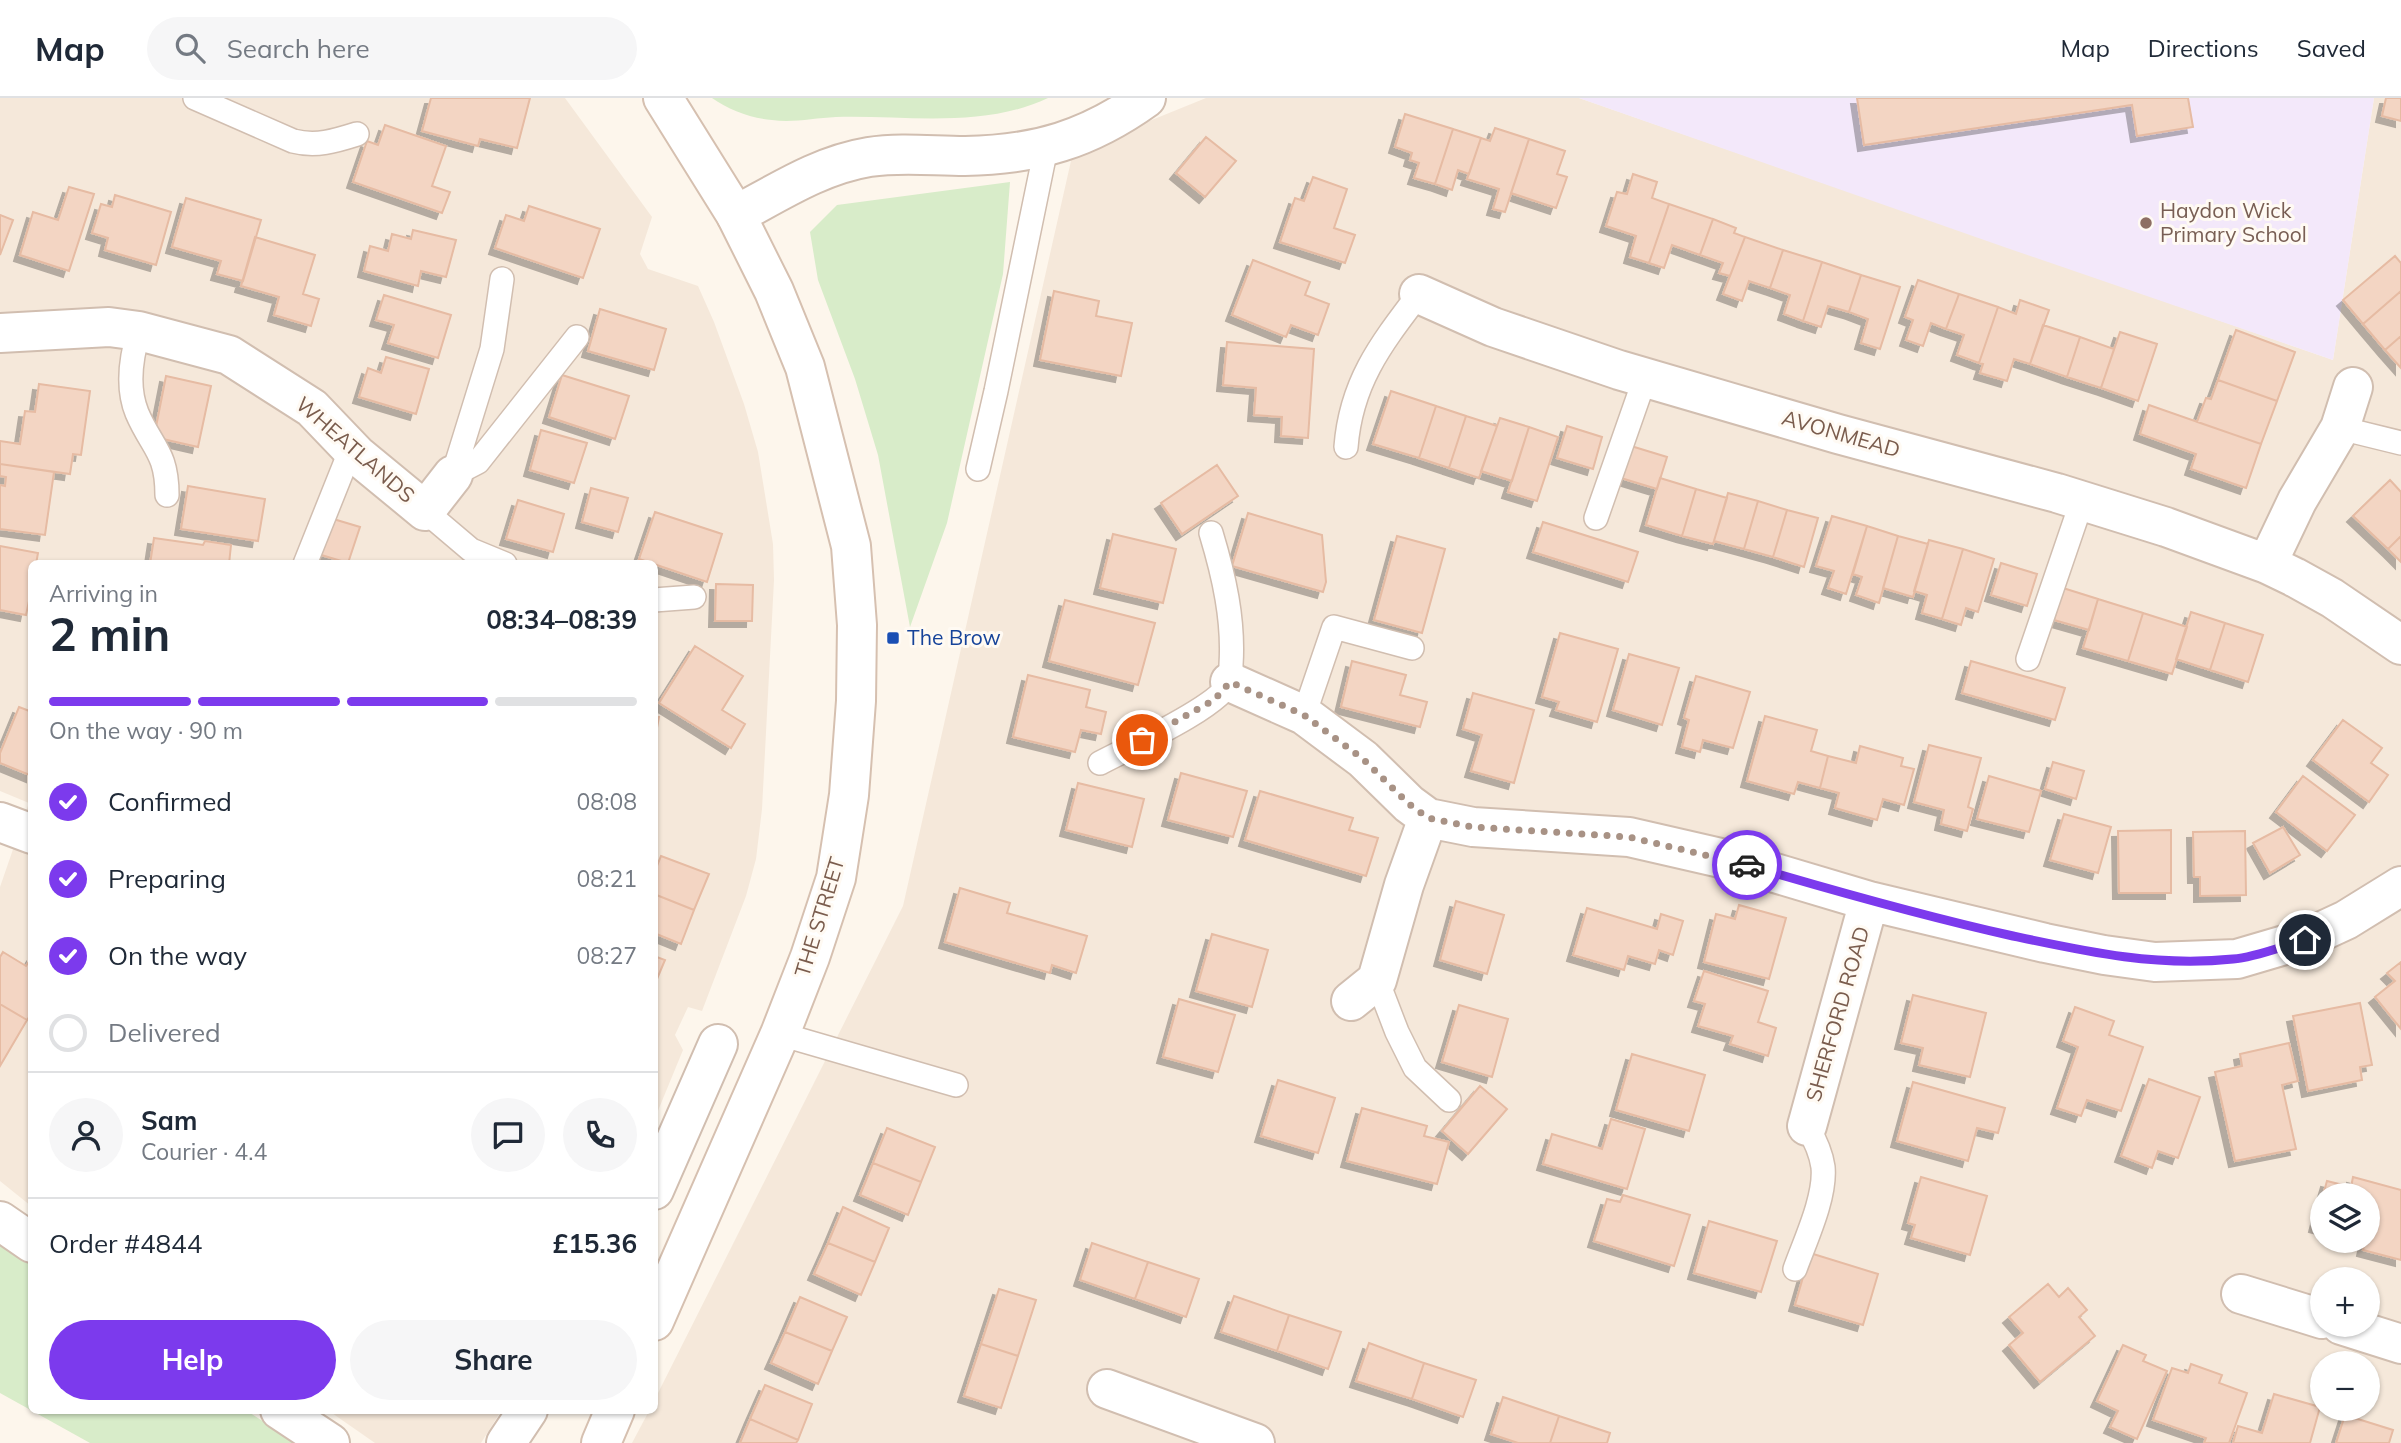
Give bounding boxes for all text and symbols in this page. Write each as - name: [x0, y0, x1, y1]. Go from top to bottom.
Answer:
- search box: [147, 17, 637, 80]
- text: Map: [35, 28, 105, 69]
- icon: search: [171, 29, 209, 67]
- text: Search here: [227, 32, 370, 65]
- text: Map: [2060, 33, 2110, 63]
- text: Directions: [2148, 33, 2259, 63]
- text: Saved: [2297, 33, 2366, 63]
- place label: Haydon Wick Primary School: [2160, 197, 2307, 247]
- marker: Haydon Wick Primary School: [2138, 215, 2154, 231]
- street label: WHEATLANDS: [291, 391, 420, 508]
- street label: AVONMEAD: [1779, 404, 1903, 462]
- text: Arriving in: [49, 579, 158, 608]
- text: 08:34–08:39: [486, 603, 637, 636]
- text: 2 min: [49, 605, 170, 663]
- place label: The Brow: [907, 624, 1001, 650]
- marker: The Brow: [885, 630, 901, 646]
- pin: [1112, 710, 1172, 770]
- text: On the way · 90 m: [49, 716, 243, 745]
- icon: bag: [1123, 721, 1161, 759]
- icon: check: [49, 783, 87, 821]
- text: Confirmed: [108, 785, 232, 818]
- text: 08:08: [577, 787, 637, 816]
- courier: [1712, 830, 1782, 900]
- icon: car: [1728, 846, 1766, 884]
- street label: THE STREET: [789, 853, 850, 980]
- icon: check: [49, 860, 87, 898]
- text: Preparing: [108, 862, 226, 895]
- text: 08:21: [577, 864, 637, 893]
- pin: [2275, 910, 2335, 970]
- icon: home: [2286, 921, 2324, 959]
- street label: SHERFORD ROAD: [1800, 923, 1874, 1104]
- icon: check: [49, 937, 87, 975]
- text: On the way: [108, 939, 247, 972]
- text: 08:27: [577, 941, 637, 970]
- text: Delivered: [108, 1016, 221, 1049]
- button: person: [49, 1098, 123, 1172]
- button: chat: [471, 1098, 545, 1172]
- button: phone: [563, 1098, 637, 1172]
- text: Sam: [141, 1104, 197, 1137]
- text: Courier · 4.4: [141, 1137, 267, 1166]
- map controls: [2310, 1183, 2380, 1421]
- button: layers: [2310, 1183, 2380, 1253]
- text: Order #4844: [49, 1227, 202, 1260]
- text: £15.36: [553, 1227, 637, 1260]
- button: +: [2310, 1267, 2380, 1337]
- button: Help: [49, 1320, 336, 1400]
- button: Share: [350, 1320, 637, 1400]
- button: −: [2310, 1351, 2380, 1421]

